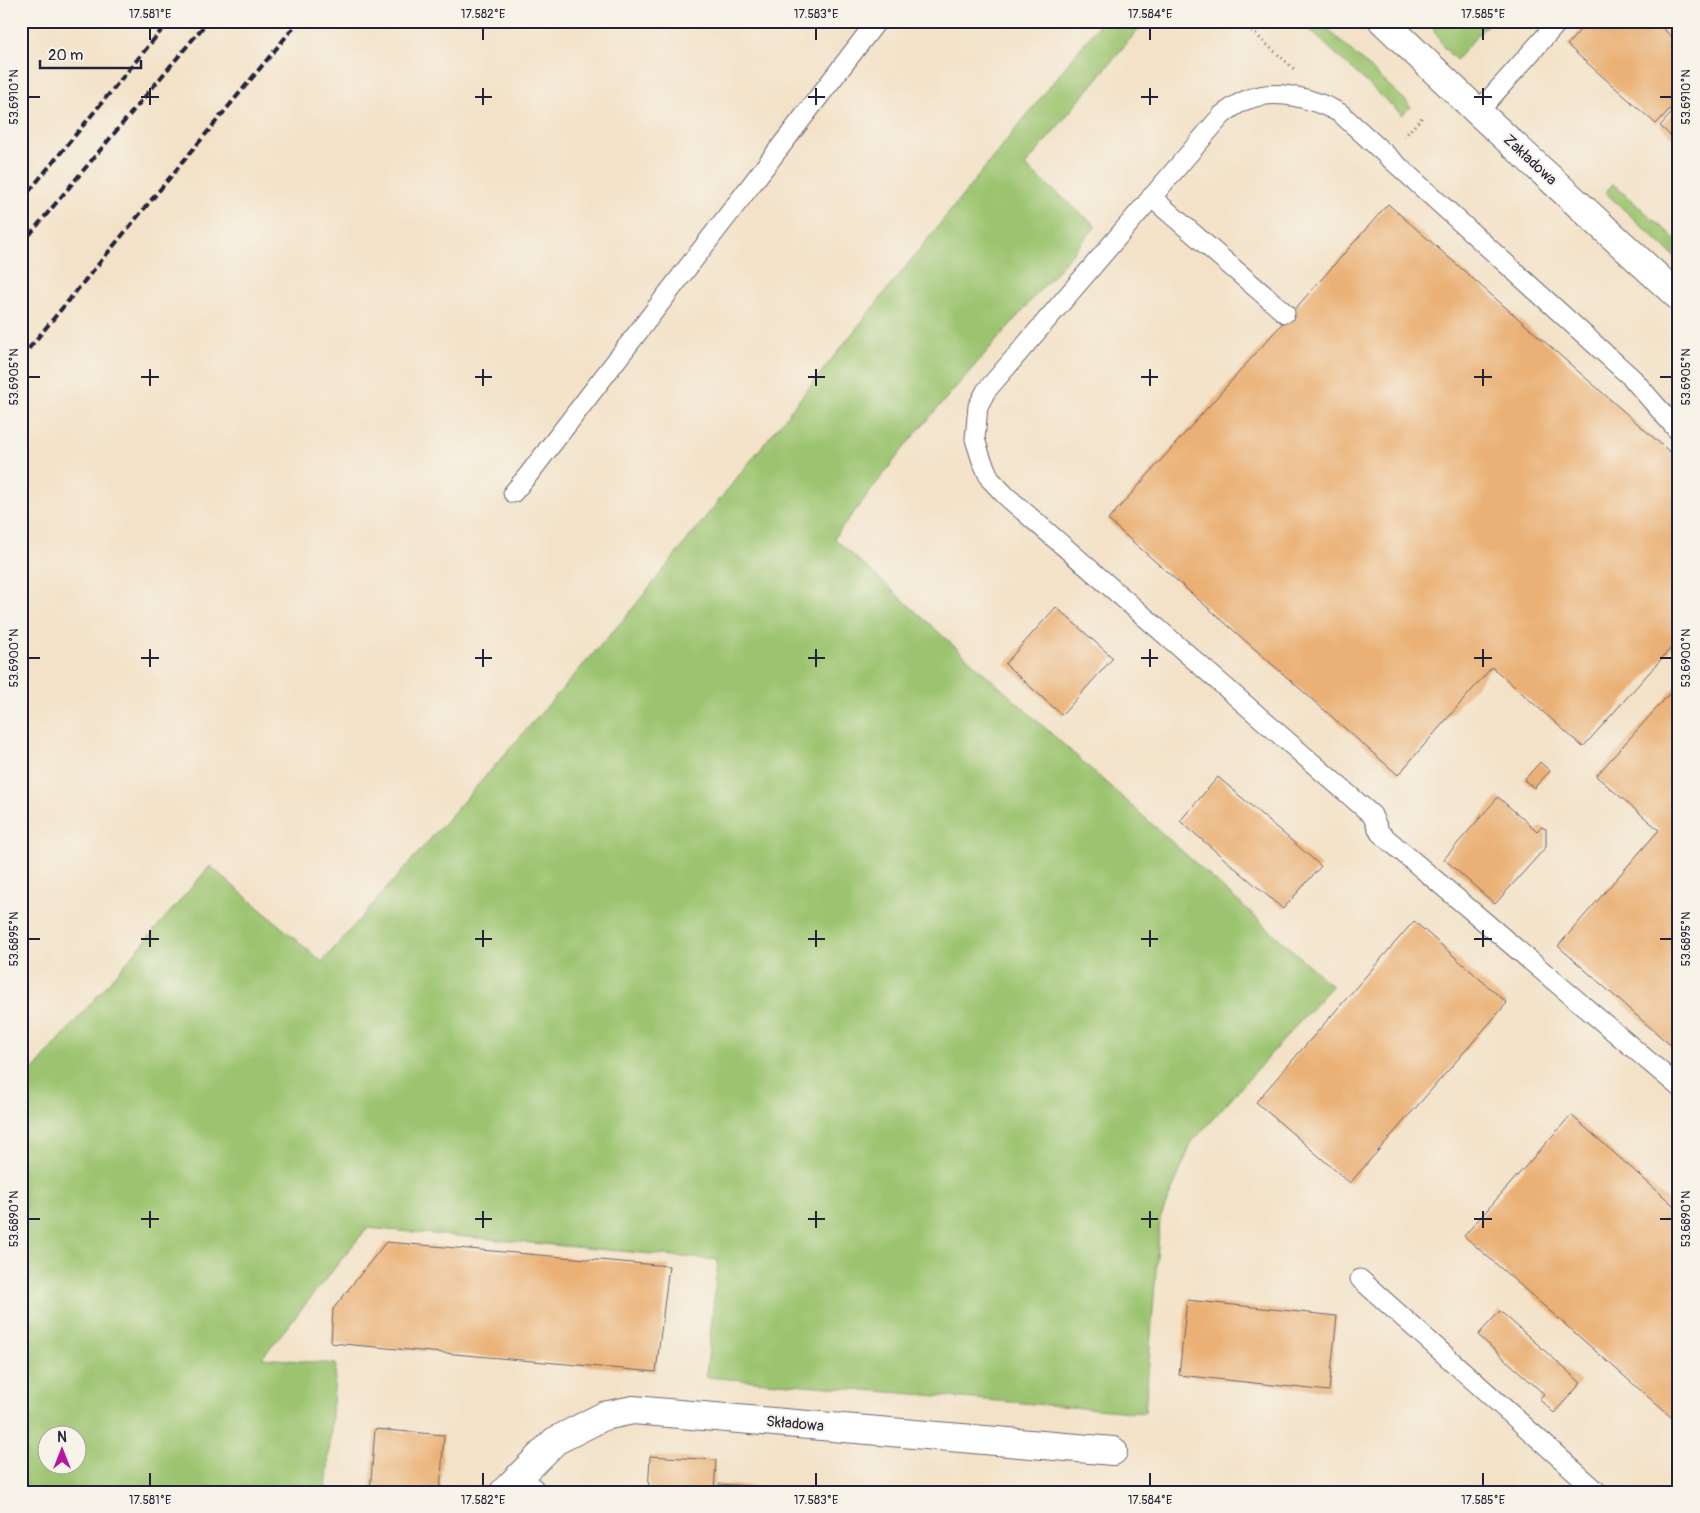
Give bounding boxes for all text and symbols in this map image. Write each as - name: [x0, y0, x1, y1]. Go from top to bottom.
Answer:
- text: 17.581°E: [129, 7, 171, 22]
- text: 17.582°E: [461, 7, 505, 22]
- text: 17.583°E: [794, 7, 838, 22]
- text: 17.584°E: [1128, 7, 1172, 22]
- text: 17.585°E: [1461, 7, 1505, 22]
- scale bar: [40, 38, 141, 70]
- text: 20 m: [48, 46, 83, 65]
- text: 53.6910°N: [7, 69, 22, 125]
- text: 53.6910°N: [1679, 69, 1694, 125]
- street label: Zakładowa: [1499, 130, 1561, 190]
- text: 53.6905°N: [7, 348, 22, 406]
- text: 53.6905°N: [1679, 348, 1694, 406]
- text: 53.6900°N: [7, 629, 22, 687]
- text: 53.6900°N: [1679, 629, 1694, 687]
- text: 53.6895°N: [7, 912, 22, 966]
- text: 53.6895°N: [1679, 912, 1694, 966]
- text: 53.6890°N: [7, 1191, 22, 1247]
- text: 53.6890°N: [1679, 1191, 1694, 1247]
- street label: Składowa: [765, 1412, 825, 1436]
- north arrow: [38, 1426, 88, 1476]
- text: N: [57, 1429, 67, 1446]
- text: 17.581°E: [129, 1493, 171, 1508]
- text: 17.582°E: [461, 1493, 505, 1508]
- text: 17.583°E: [794, 1493, 838, 1508]
- text: 17.584°E: [1128, 1493, 1172, 1508]
- text: 17.585°E: [1461, 1493, 1505, 1508]

